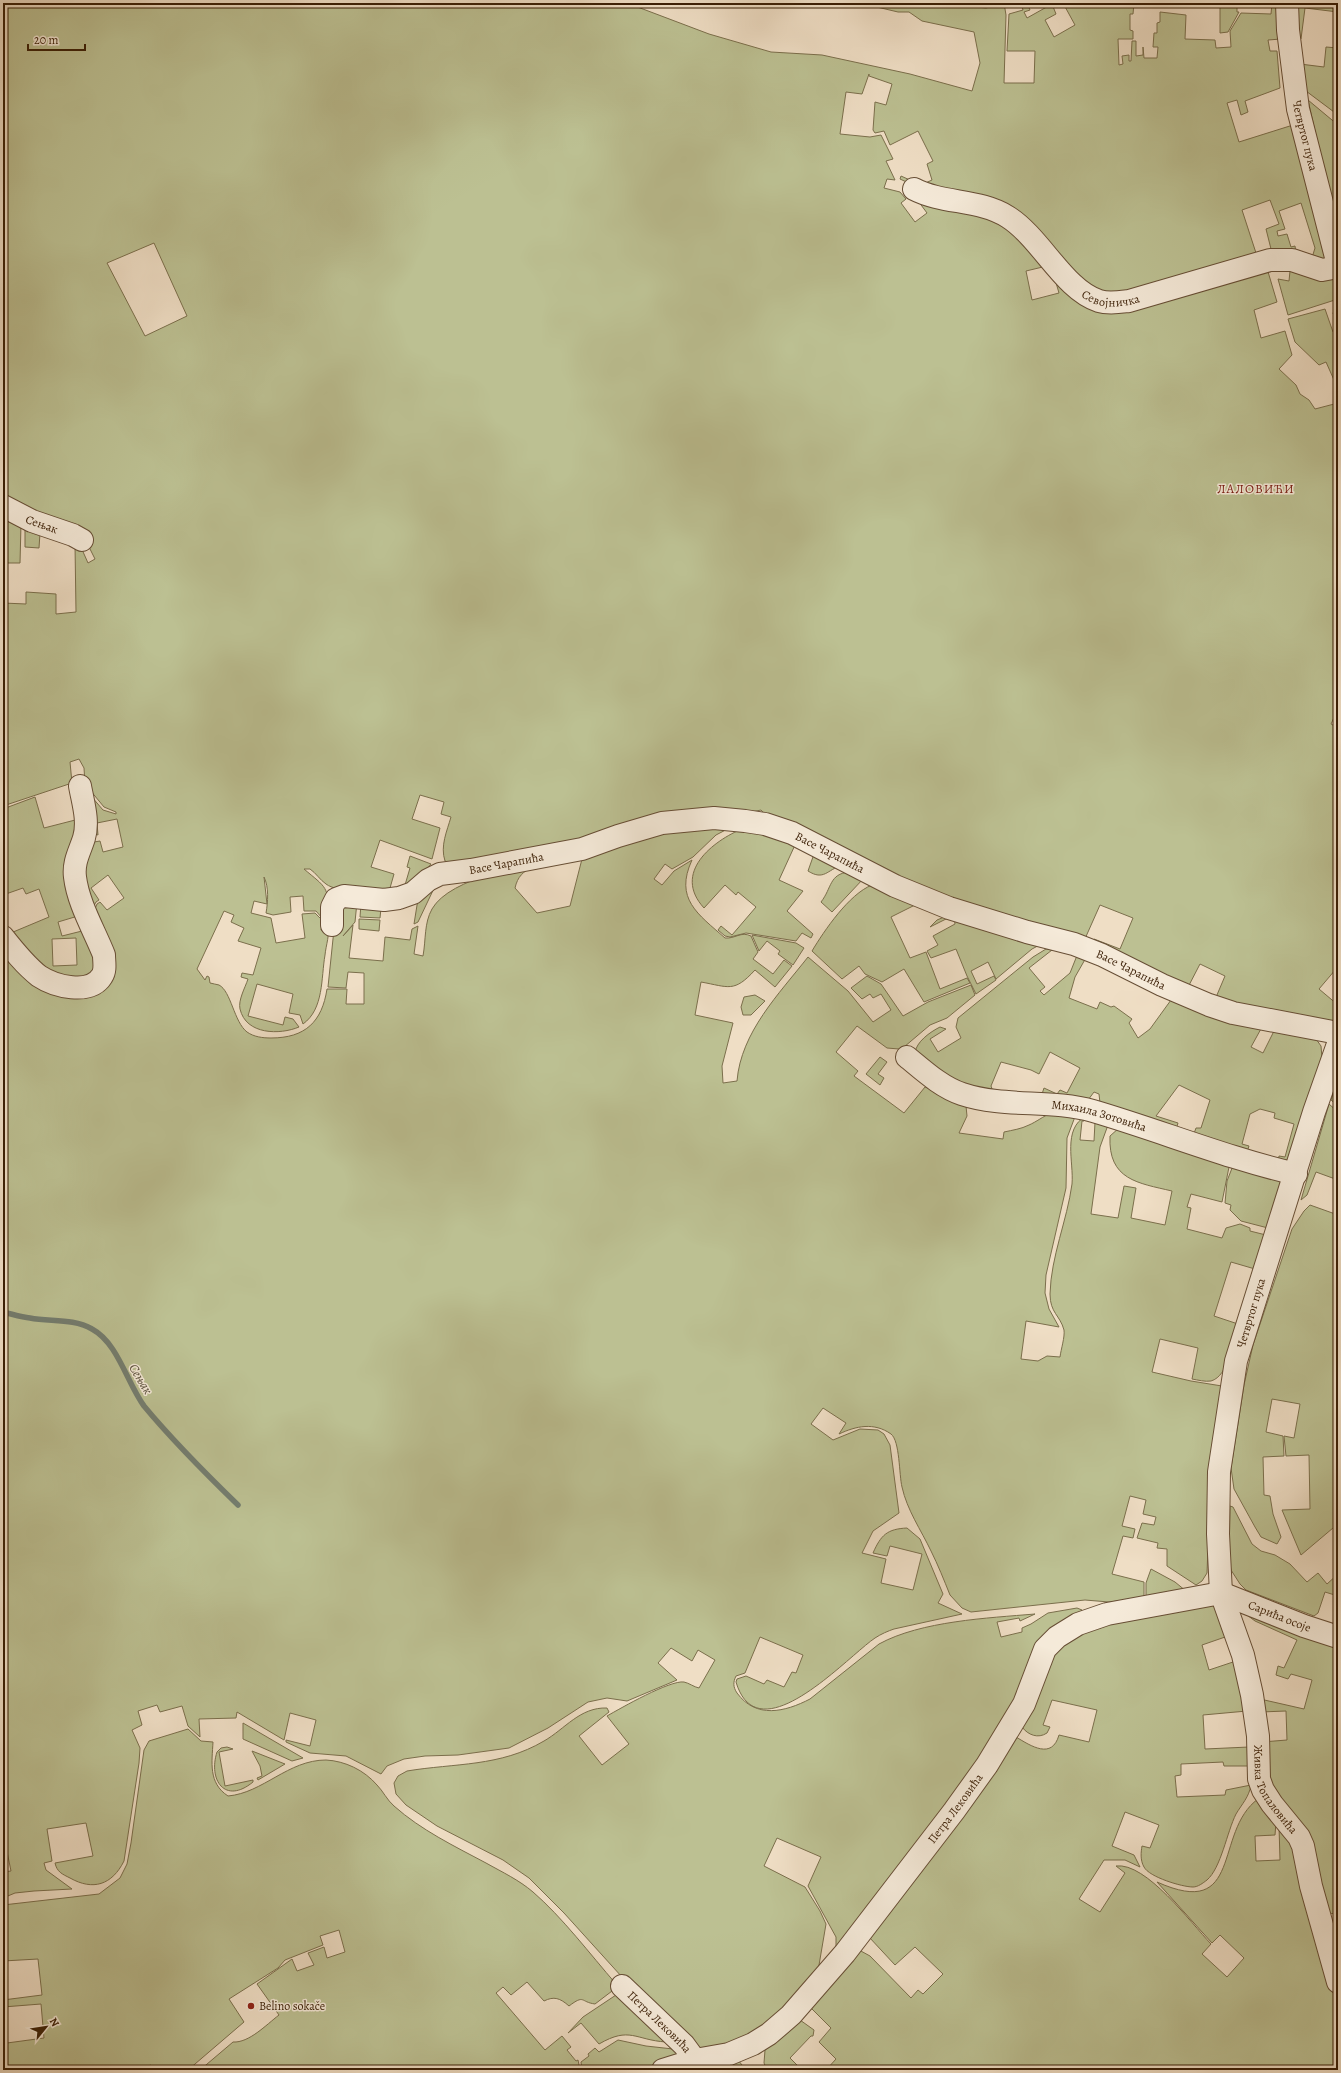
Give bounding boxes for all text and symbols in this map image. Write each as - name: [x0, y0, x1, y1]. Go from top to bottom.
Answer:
- scale bar: [28, 26, 85, 52]
- text: 20 m: [34, 32, 58, 48]
- street label: Четвртог пука: [1289, 99, 1322, 173]
- street label: Севојничка: [1079, 286, 1142, 311]
- district label: ЛАЛОВИЋИ: [1217, 480, 1295, 497]
- street label: Сењак: [23, 511, 60, 537]
- street label: Васе Чарапића: [793, 828, 868, 877]
- street label: Васе Чарапића: [467, 848, 545, 878]
- street label: Васе Чарапића: [1094, 945, 1168, 994]
- street label: Михаила Зотовића: [1051, 1096, 1149, 1136]
- street label: Четвртог пука: [1233, 1276, 1269, 1350]
- water label: Сењак: [125, 1361, 157, 1398]
- street label: Сарића осоје: [1246, 1597, 1313, 1636]
- street label: Живка Топаловића: [1250, 1745, 1302, 1838]
- street label: Петра Лековића: [924, 1770, 987, 1847]
- street label: Петра Лековића: [624, 1987, 695, 2057]
- place label: Belino sokače: [259, 1998, 325, 2014]
- marker: Belino sokače: [246, 2001, 256, 2011]
- north arrow: [26, 2007, 66, 2047]
- text: N: [46, 2015, 63, 2029]

